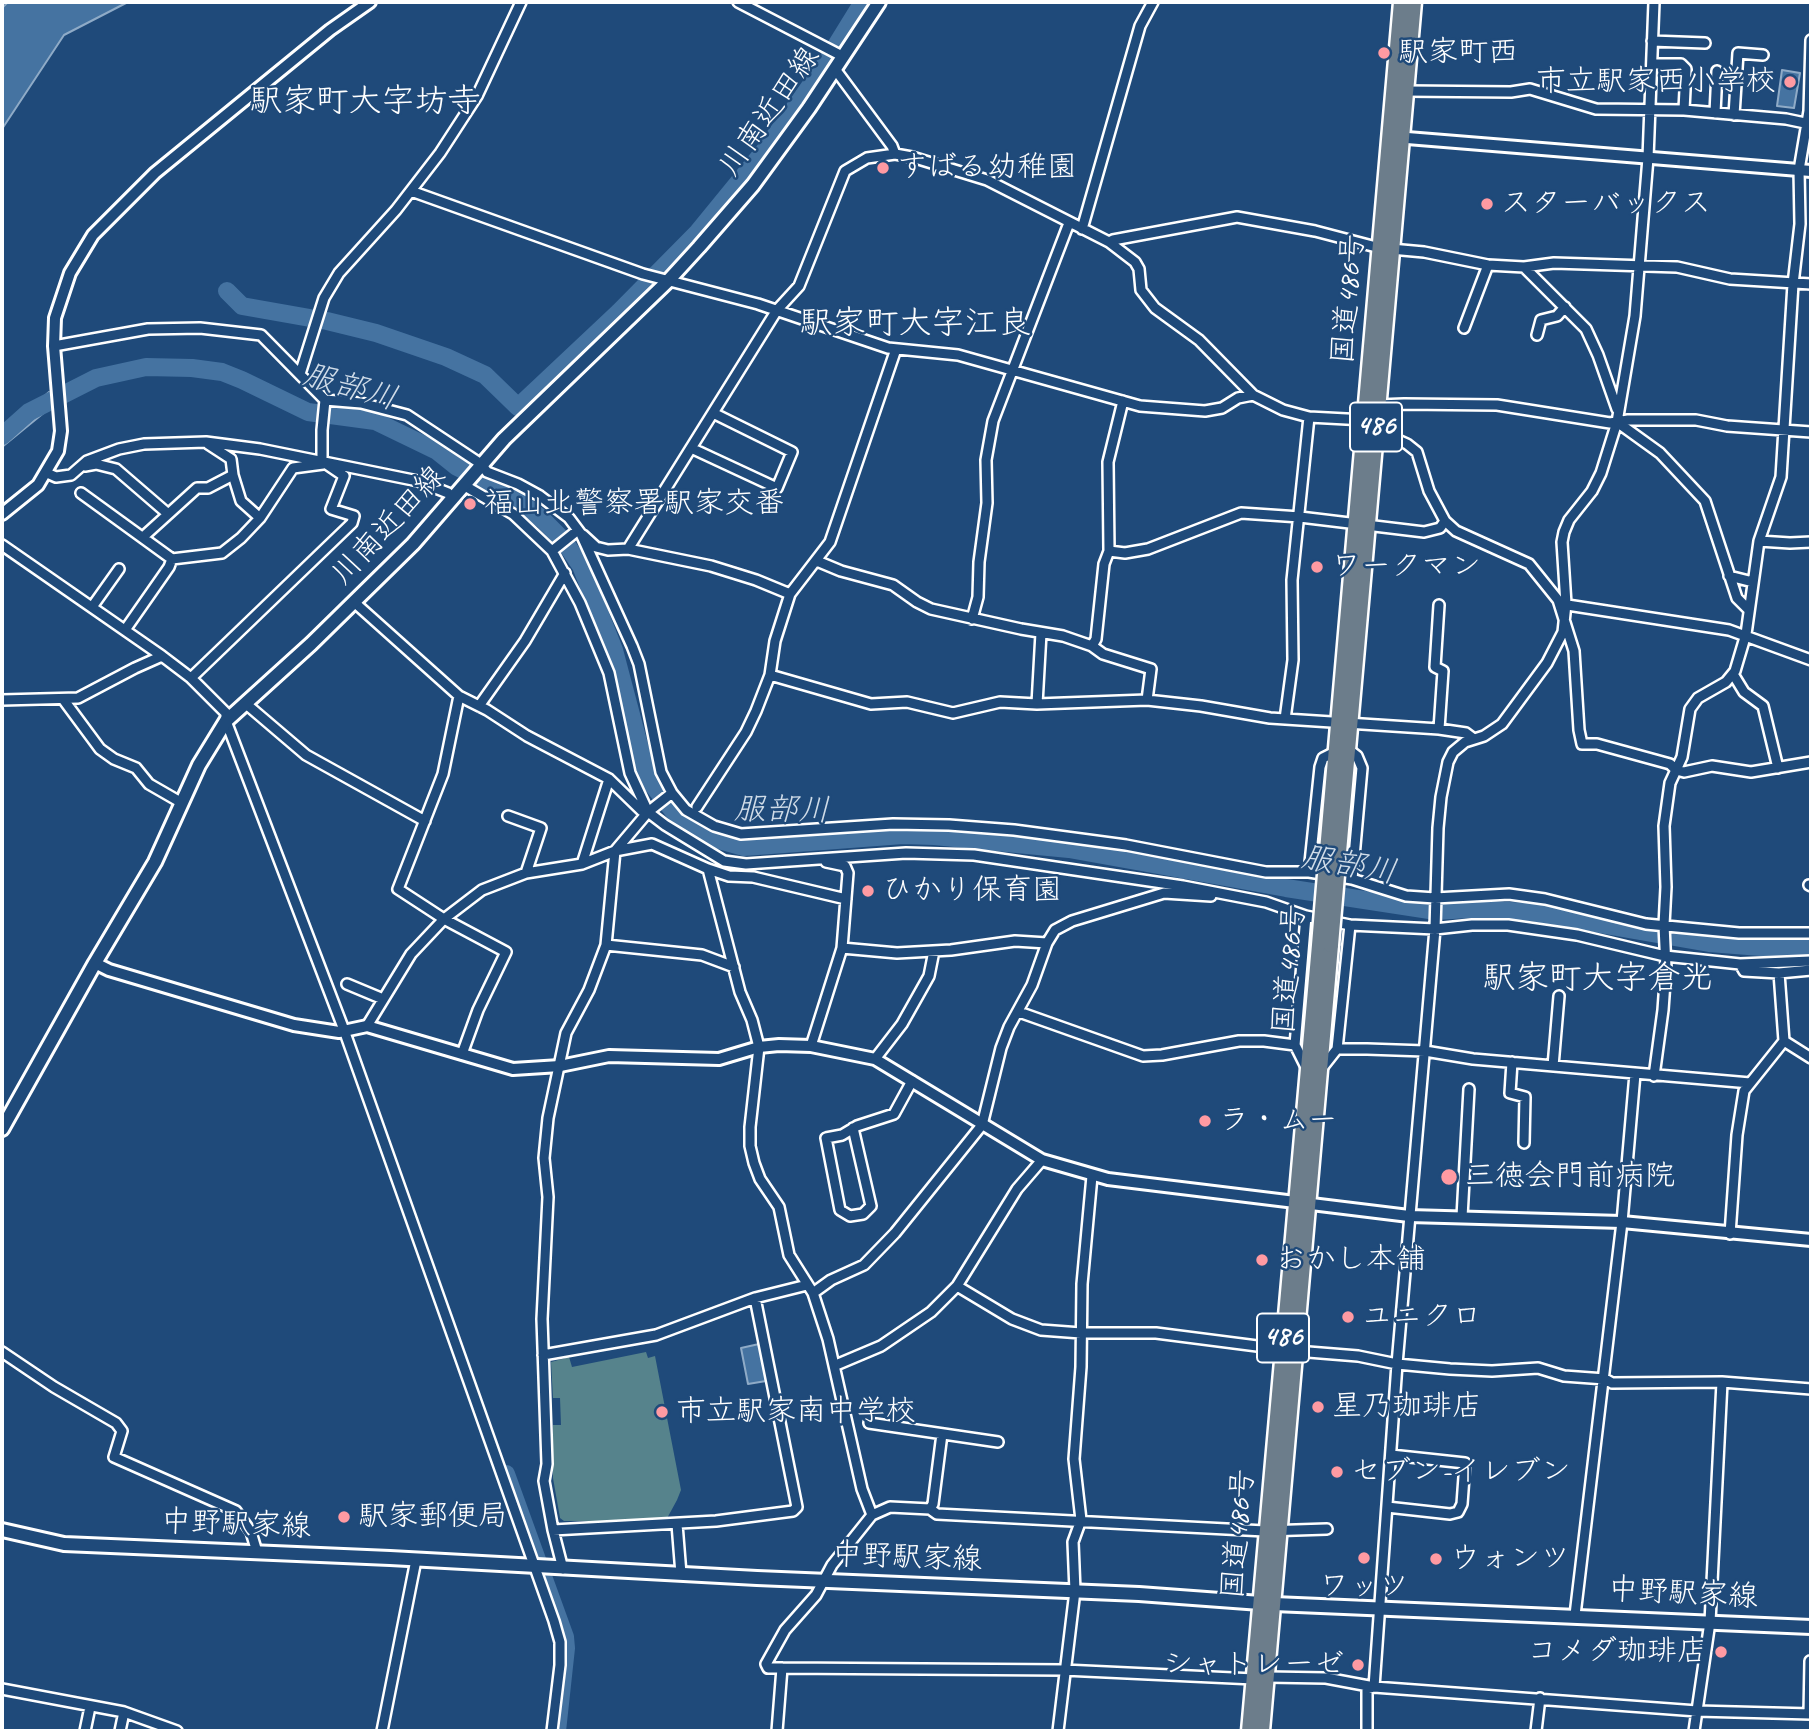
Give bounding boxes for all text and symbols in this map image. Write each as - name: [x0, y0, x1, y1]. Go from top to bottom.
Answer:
- place label: 駅家町西: [1398, 35, 1518, 71]
- street label: 川南近田線: [712, 40, 828, 184]
- marker: 駅家町西: [1376, 45, 1392, 61]
- place label: 市立駅家西小学校: [1536, 64, 1776, 100]
- marker: 市立駅家西小学校: [1782, 74, 1798, 90]
- district label: 駅家町大字坊寺: [250, 82, 480, 122]
- place label: すばる幼稚園: [897, 150, 1077, 186]
- marker: すばる幼稚園: [875, 160, 891, 176]
- place label: スターバックス: [1501, 186, 1711, 222]
- marker: スターバックス: [1479, 196, 1495, 212]
- street label: 国道486号: [1325, 232, 1373, 366]
- district label: 駅家町大字江良: [800, 304, 1030, 344]
- water label: 服部川: [299, 356, 401, 420]
- road number: 486: [1350, 402, 1402, 452]
- street label: 川南近田線: [325, 459, 453, 593]
- place label: 福山北警察署駅家交番: [484, 486, 784, 522]
- marker: 福山北警察署駅家交番: [462, 496, 478, 512]
- place label: ワークマン: [1331, 549, 1481, 585]
- marker: ワークマン: [1309, 559, 1325, 575]
- water label: 服部川: [734, 791, 830, 831]
- water label: 服部川: [1298, 839, 1400, 893]
- place label: ひかり保育園: [882, 873, 1062, 909]
- marker: ひかり保育園: [860, 883, 876, 899]
- street label: 国道486号: [1266, 902, 1314, 1036]
- district label: 駅家町大字倉光: [1483, 959, 1713, 999]
- place label: ラ・ムー: [1219, 1103, 1338, 1139]
- marker: ラ・ムー: [1197, 1113, 1213, 1129]
- place label: 三徳会門前病院: [1465, 1159, 1675, 1195]
- marker: 三徳会門前病院: [1439, 1167, 1459, 1187]
- place label: おかし本舗: [1276, 1242, 1426, 1278]
- marker: おかし本舗: [1254, 1252, 1270, 1268]
- place label: ユニクロ: [1362, 1299, 1482, 1335]
- marker: ユニクロ: [1340, 1309, 1356, 1325]
- road number: 486: [1257, 1314, 1309, 1362]
- place label: 星乃珈琲店: [1332, 1389, 1482, 1425]
- place label: 市立駅家南中学校: [676, 1394, 916, 1430]
- marker: 星乃珈琲店: [1310, 1399, 1326, 1415]
- marker: 市立駅家南中学校: [654, 1404, 670, 1420]
- place label: セブン-イレブン: [1351, 1454, 1571, 1490]
- marker: セブン-イレブン: [1329, 1464, 1345, 1480]
- street label: 国道486号: [1215, 1467, 1263, 1601]
- place label: 駅家郵便局: [358, 1499, 508, 1535]
- street label: 中野駅家線: [160, 1504, 312, 1546]
- marker: 駅家郵便局: [336, 1509, 352, 1525]
- street label: 中野駅家線: [831, 1537, 983, 1579]
- place label: ウォンツ: [1450, 1541, 1570, 1577]
- marker: ワッツ: [1356, 1550, 1372, 1566]
- marker: ウォンツ: [1428, 1551, 1444, 1567]
- place label: ワッツ: [1319, 1569, 1409, 1605]
- street label: 中野駅家線: [1607, 1572, 1759, 1616]
- place label: コメダ珈琲店: [1527, 1634, 1707, 1670]
- marker: コメダ珈琲店: [1713, 1644, 1729, 1660]
- place label: シャトレーゼ: [1163, 1647, 1344, 1683]
- marker: シャトレーゼ: [1350, 1657, 1366, 1673]

